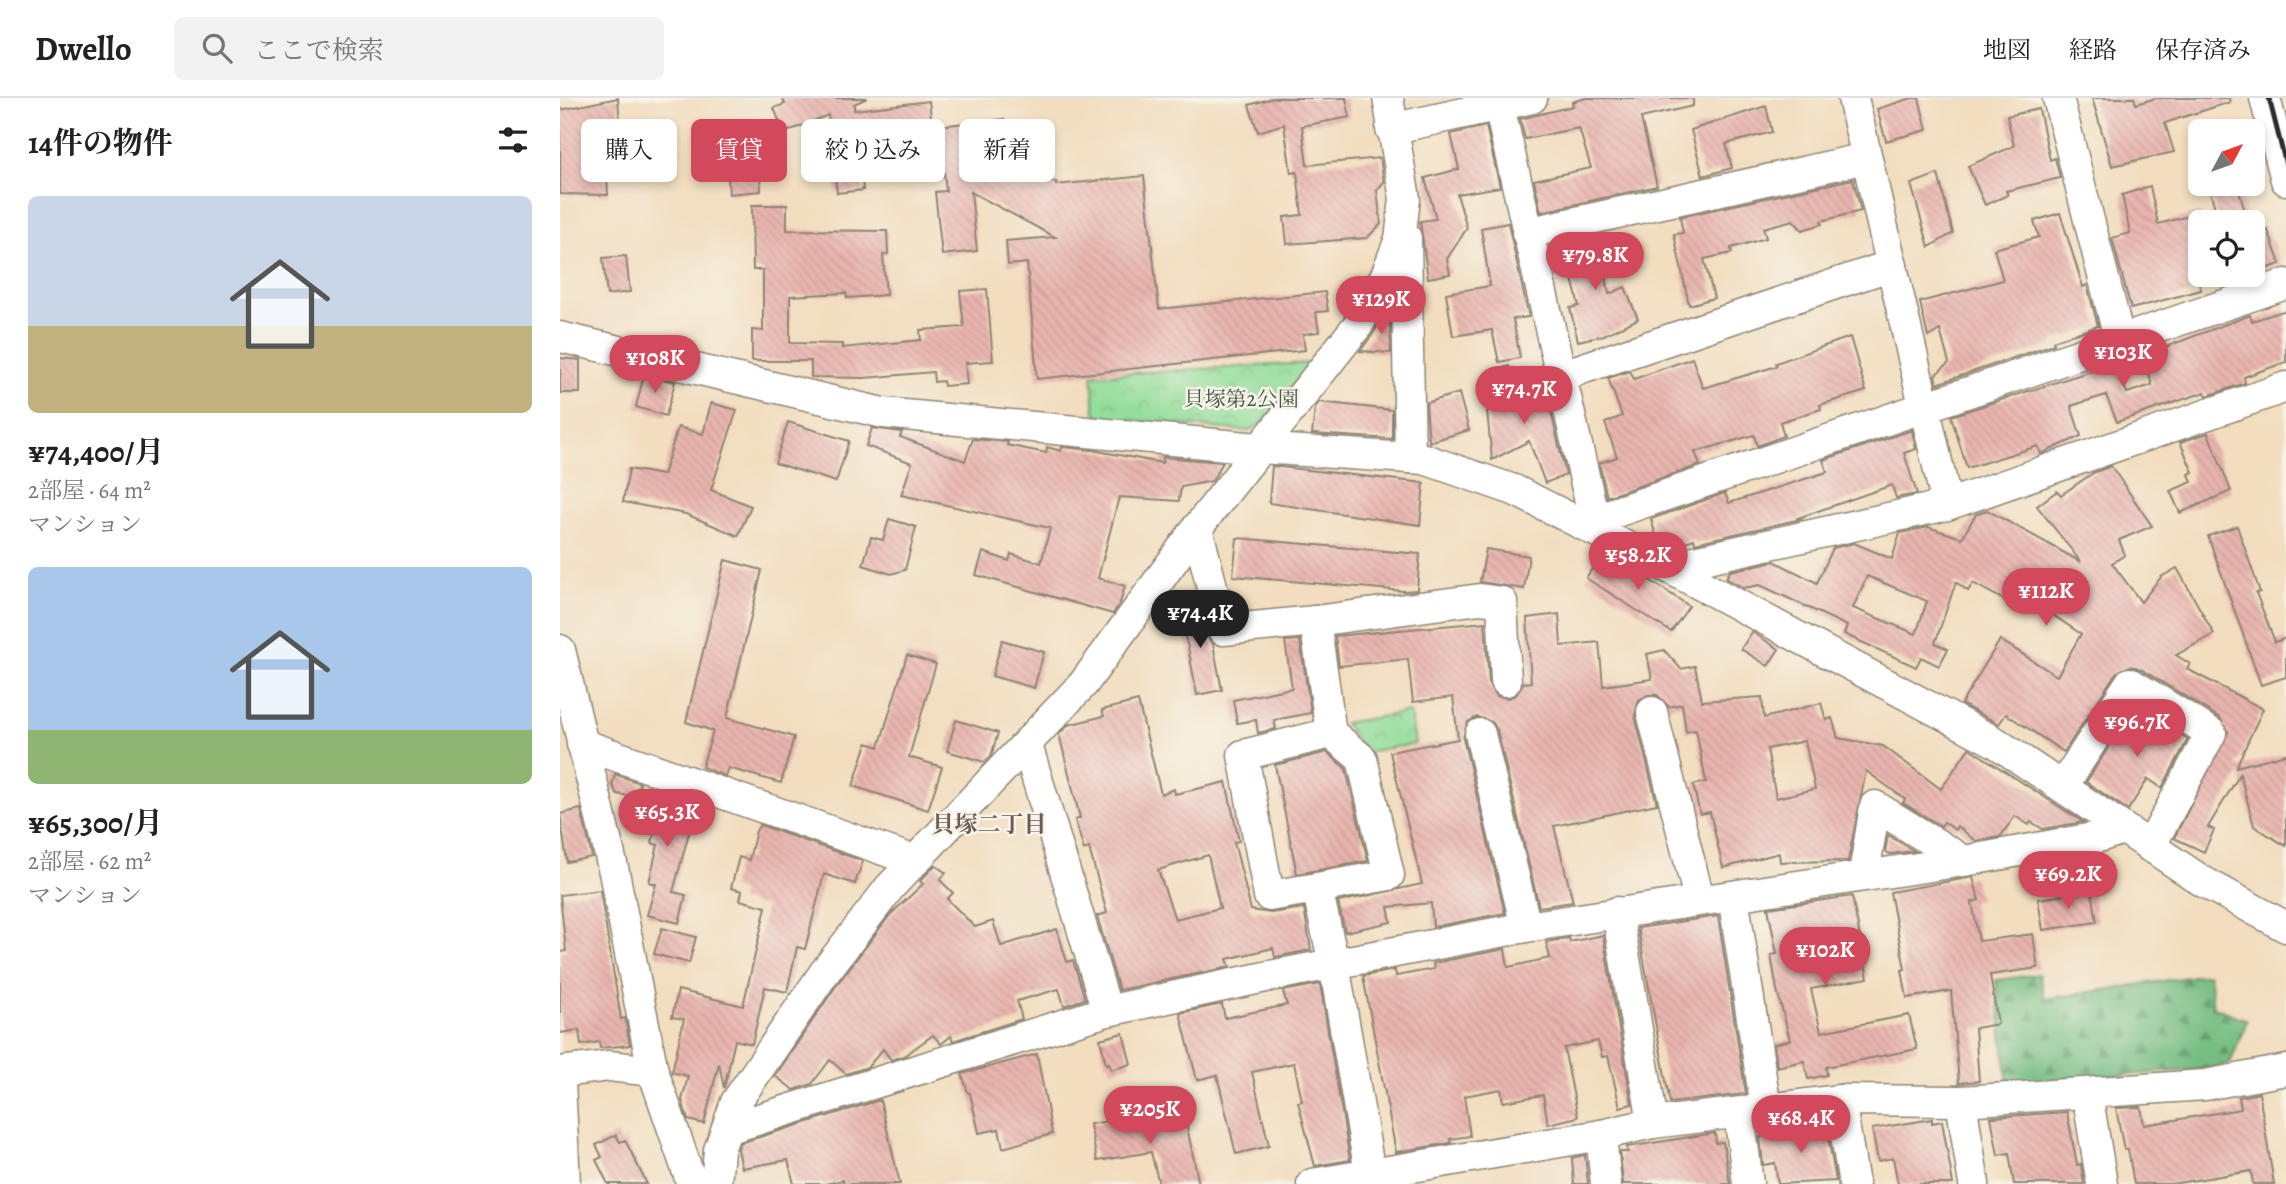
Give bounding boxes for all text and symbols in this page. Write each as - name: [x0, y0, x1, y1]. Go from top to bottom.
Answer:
- search box: [174, 17, 664, 80]
- text: Dwello: [35, 26, 132, 71]
- icon: search: [198, 29, 236, 67]
- text: ここで検索: [254, 33, 384, 68]
- text: 地図: [1983, 34, 2031, 66]
- text: 経路: [2069, 34, 2117, 66]
- text: 保存済み: [2155, 34, 2251, 66]
- chip: 購入: [581, 119, 677, 182]
- chip: 賃貸: [691, 119, 787, 182]
- chip: 絞り込み: [801, 119, 945, 182]
- chip: 新着: [959, 119, 1055, 182]
- north arrow: [2188, 119, 2264, 196]
- map controls: [2188, 119, 2265, 287]
- icon: filters: [494, 121, 532, 159]
- text: 14件の物件: [28, 123, 173, 163]
- button: locate: [2188, 210, 2265, 287]
- pin: ¥79.8K: [1538, 232, 1652, 292]
- text: ¥79.8K: [1562, 239, 1628, 270]
- icon: home: [217, 241, 343, 367]
- pin: ¥129K: [1332, 276, 1430, 336]
- text: ¥129K: [1352, 283, 1410, 314]
- pin: ¥103K: [2074, 330, 2172, 389]
- pin: ¥108K: [606, 336, 704, 395]
- text: ¥103K: [2094, 336, 2152, 367]
- text: ¥108K: [625, 342, 685, 373]
- pin: ¥74.7K: [1467, 366, 1581, 426]
- text: ¥74.7K: [1491, 373, 1557, 404]
- park label: 貝塚第2公園: [1184, 385, 1298, 413]
- text: ¥74,400/月: [28, 432, 164, 472]
- text: 2部屋 · 64 m²: [28, 475, 151, 506]
- text: マンション: [28, 509, 142, 540]
- pin: ¥58.2K: [1581, 532, 1695, 592]
- text: ¥58.2K: [1605, 539, 1671, 570]
- pin: ¥112K: [1997, 568, 2095, 628]
- text: ¥112K: [2018, 575, 2074, 606]
- pin: ¥74.4K: [1143, 590, 1257, 650]
- text: ¥74.4K: [1167, 597, 1233, 628]
- icon: home: [217, 612, 343, 738]
- pin: ¥96.7K: [2080, 700, 2194, 759]
- text: ¥96.7K: [2104, 706, 2170, 737]
- pin: ¥65.3K: [610, 790, 724, 849]
- text: ¥65.3K: [634, 796, 700, 827]
- text: ¥65,300/月: [28, 803, 163, 843]
- district label: 貝塚二丁目: [932, 809, 1047, 840]
- text: 2部屋 · 62 m²: [28, 846, 151, 877]
- pin: ¥69.2K: [2011, 852, 2125, 911]
- text: ¥69.2K: [2034, 858, 2102, 889]
- text: マンション: [28, 880, 142, 911]
- pin: ¥102K: [1776, 928, 1874, 987]
- text: ¥102K: [1795, 934, 1855, 965]
- pin: ¥205K: [1101, 1086, 1199, 1146]
- text: ¥205K: [1120, 1093, 1180, 1124]
- pin: ¥68.4K: [1744, 1096, 1858, 1155]
- text: ¥68.4K: [1767, 1102, 1835, 1133]

